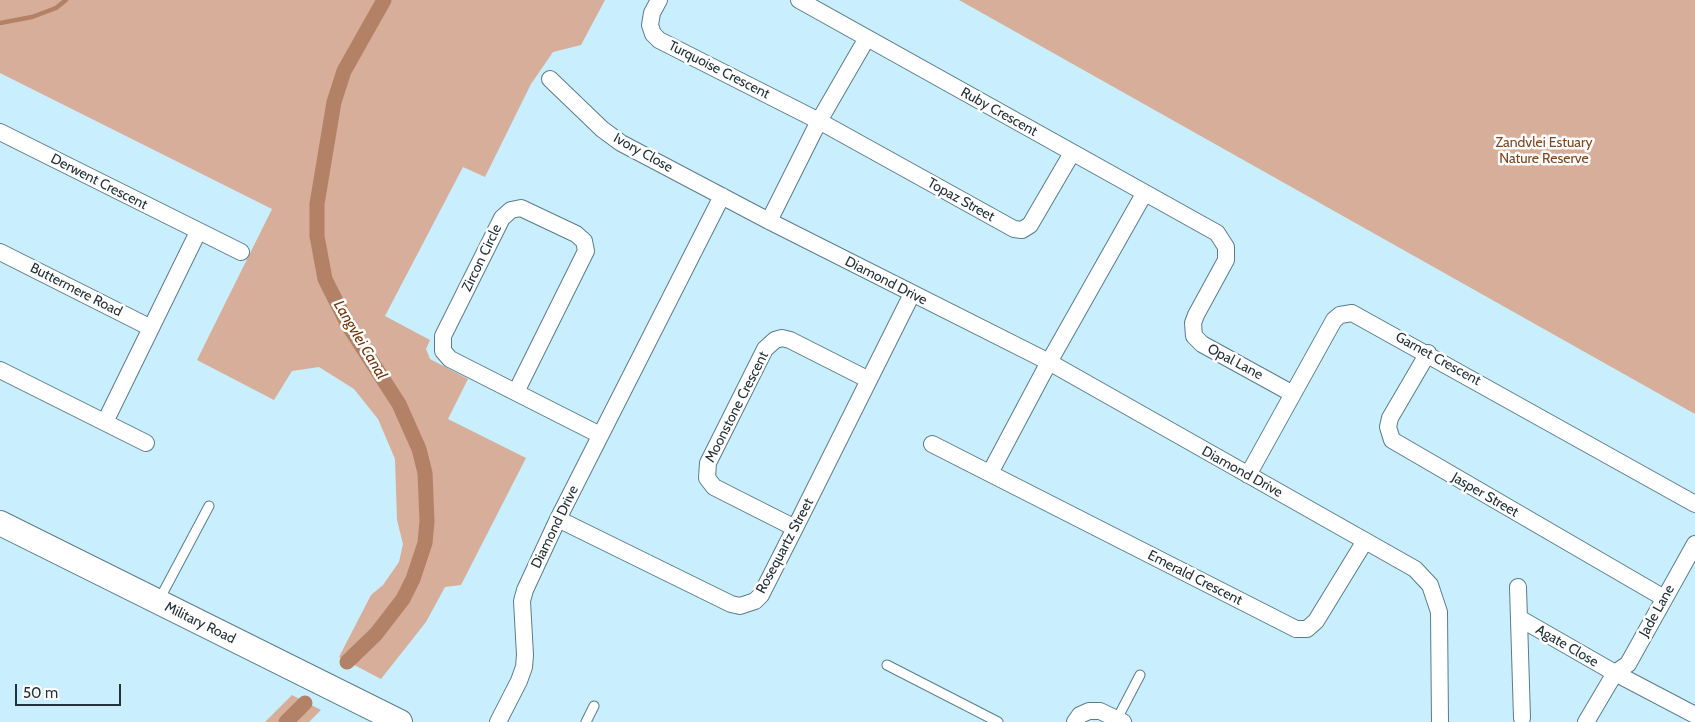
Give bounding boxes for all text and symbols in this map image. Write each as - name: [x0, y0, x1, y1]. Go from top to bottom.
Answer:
- street label: Turquoise Crescent: [666, 37, 772, 103]
- street label: Ruby Crescent: [958, 84, 1040, 140]
- street label: Ivory Close: [610, 130, 676, 176]
- park label: Zandvlei Estuary Nature Reserve: [1495, 135, 1593, 168]
- street label: Derwent Crescent: [48, 150, 150, 214]
- street label: Topaz Street: [924, 175, 998, 225]
- street label: Zircon Circle: [458, 222, 506, 294]
- street label: Diamond Drive: [842, 253, 930, 309]
- street label: Buttermere Road: [27, 260, 125, 320]
- water label: Langvlei Canal: [329, 297, 391, 383]
- street label: Garnet Crescent: [1392, 329, 1484, 389]
- street label: Opal Lane: [1204, 340, 1266, 384]
- street label: Moonstone Crescent: [702, 349, 772, 465]
- street label: Diamond Drive: [1199, 443, 1285, 501]
- street label: Jasper Street: [1449, 469, 1521, 521]
- street label: Diamond Drive: [528, 483, 582, 571]
- street label: Rosequartz Street: [753, 495, 817, 597]
- street label: Emerald Crescent: [1145, 547, 1245, 609]
- street label: Jade Lane: [1636, 582, 1678, 640]
- street label: Military Road: [162, 599, 238, 647]
- street label: Agate Close: [1533, 621, 1601, 671]
- scale bar: [18, 674, 124, 706]
- text: 50 m: [23, 684, 58, 702]

